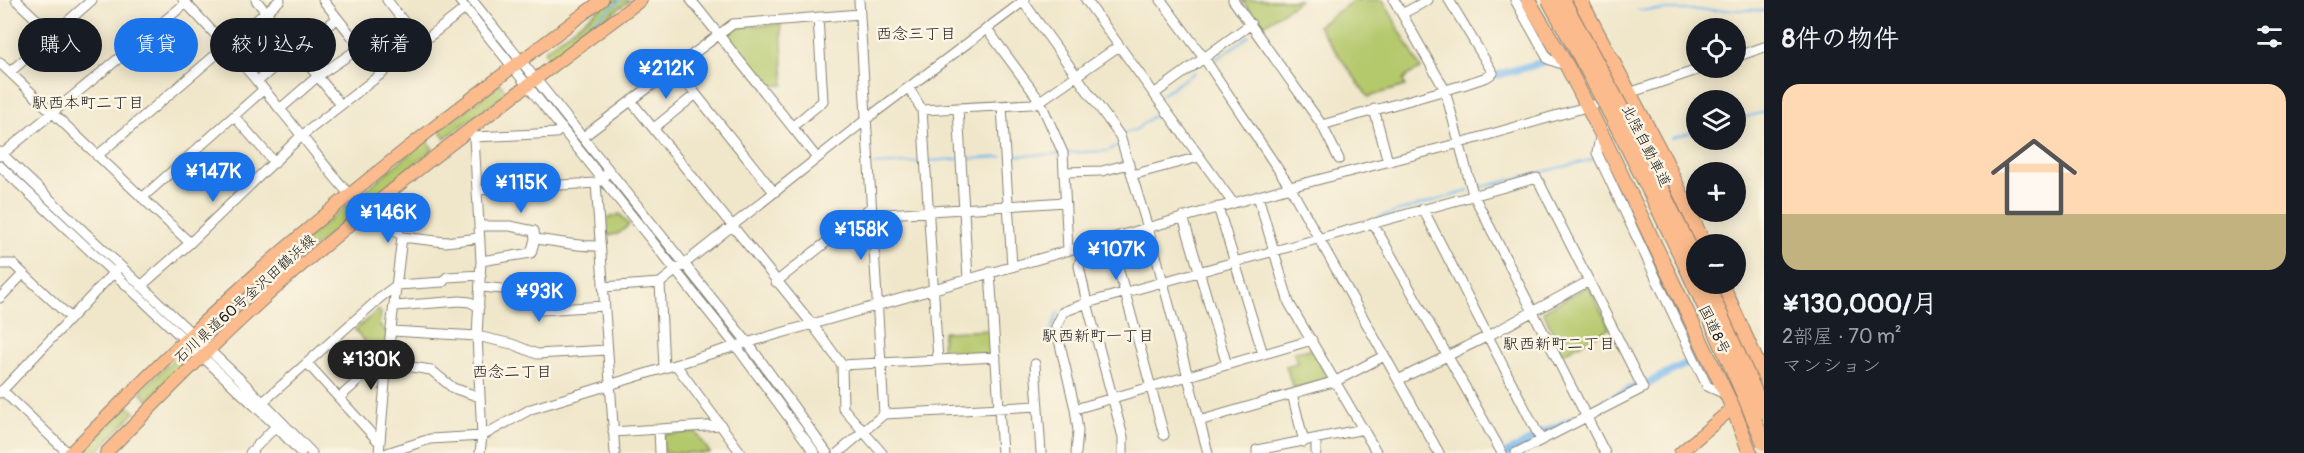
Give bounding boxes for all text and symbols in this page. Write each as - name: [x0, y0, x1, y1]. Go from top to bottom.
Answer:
- chip: 購入: [18, 18, 102, 72]
- chip: 賃貸: [114, 18, 198, 72]
- chip: 絞り込み: [210, 18, 336, 72]
- chip: 新着: [348, 18, 432, 72]
- map controls: [1686, 18, 1746, 294]
- button: locate: [1686, 18, 1746, 78]
- icon: filters: [2253, 20, 2286, 53]
- text: 8件の物件: [1782, 23, 1899, 55]
- district label: 西念三丁目: [876, 24, 956, 44]
- pin: ¥212K: [624, 49, 708, 100]
- text: ¥212K: [638, 56, 694, 81]
- button: layers: [1686, 90, 1746, 150]
- district label: 駅西本町二丁目: [32, 93, 144, 113]
- street label: 北陸自動車道: [1617, 102, 1675, 190]
- icon: home: [1980, 123, 2088, 231]
- pin: ¥147K: [171, 152, 255, 203]
- text: ¥147K: [185, 159, 241, 184]
- button: +: [1686, 162, 1746, 222]
- pin: ¥115K: [479, 163, 563, 214]
- text: ¥115K: [495, 170, 547, 195]
- pin: ¥146K: [346, 193, 430, 244]
- text: ¥146K: [360, 200, 417, 225]
- pin: ¥158K: [819, 210, 903, 261]
- text: ¥158K: [834, 217, 888, 242]
- street label: 石川県道60号金沢田鶴浜線: [170, 230, 320, 368]
- pin: ¥107K: [1074, 230, 1158, 281]
- button: −: [1686, 234, 1746, 294]
- text: ¥107K: [1087, 237, 1145, 262]
- pin: ¥93K: [503, 272, 575, 323]
- text: ¥93K: [515, 279, 563, 304]
- text: ¥130,000/月: [1782, 288, 1938, 320]
- street label: 国道8号: [1694, 302, 1734, 358]
- text: 2部屋 · 70 m²: [1782, 324, 1902, 349]
- district label: 駅西新町一丁目: [1042, 326, 1154, 346]
- district label: 駅西新町二丁目: [1503, 334, 1615, 354]
- pin: ¥130K: [329, 340, 413, 391]
- text: ¥130K: [342, 347, 400, 372]
- text: マンション: [1782, 353, 1881, 378]
- district label: 西念二丁目: [472, 362, 552, 382]

